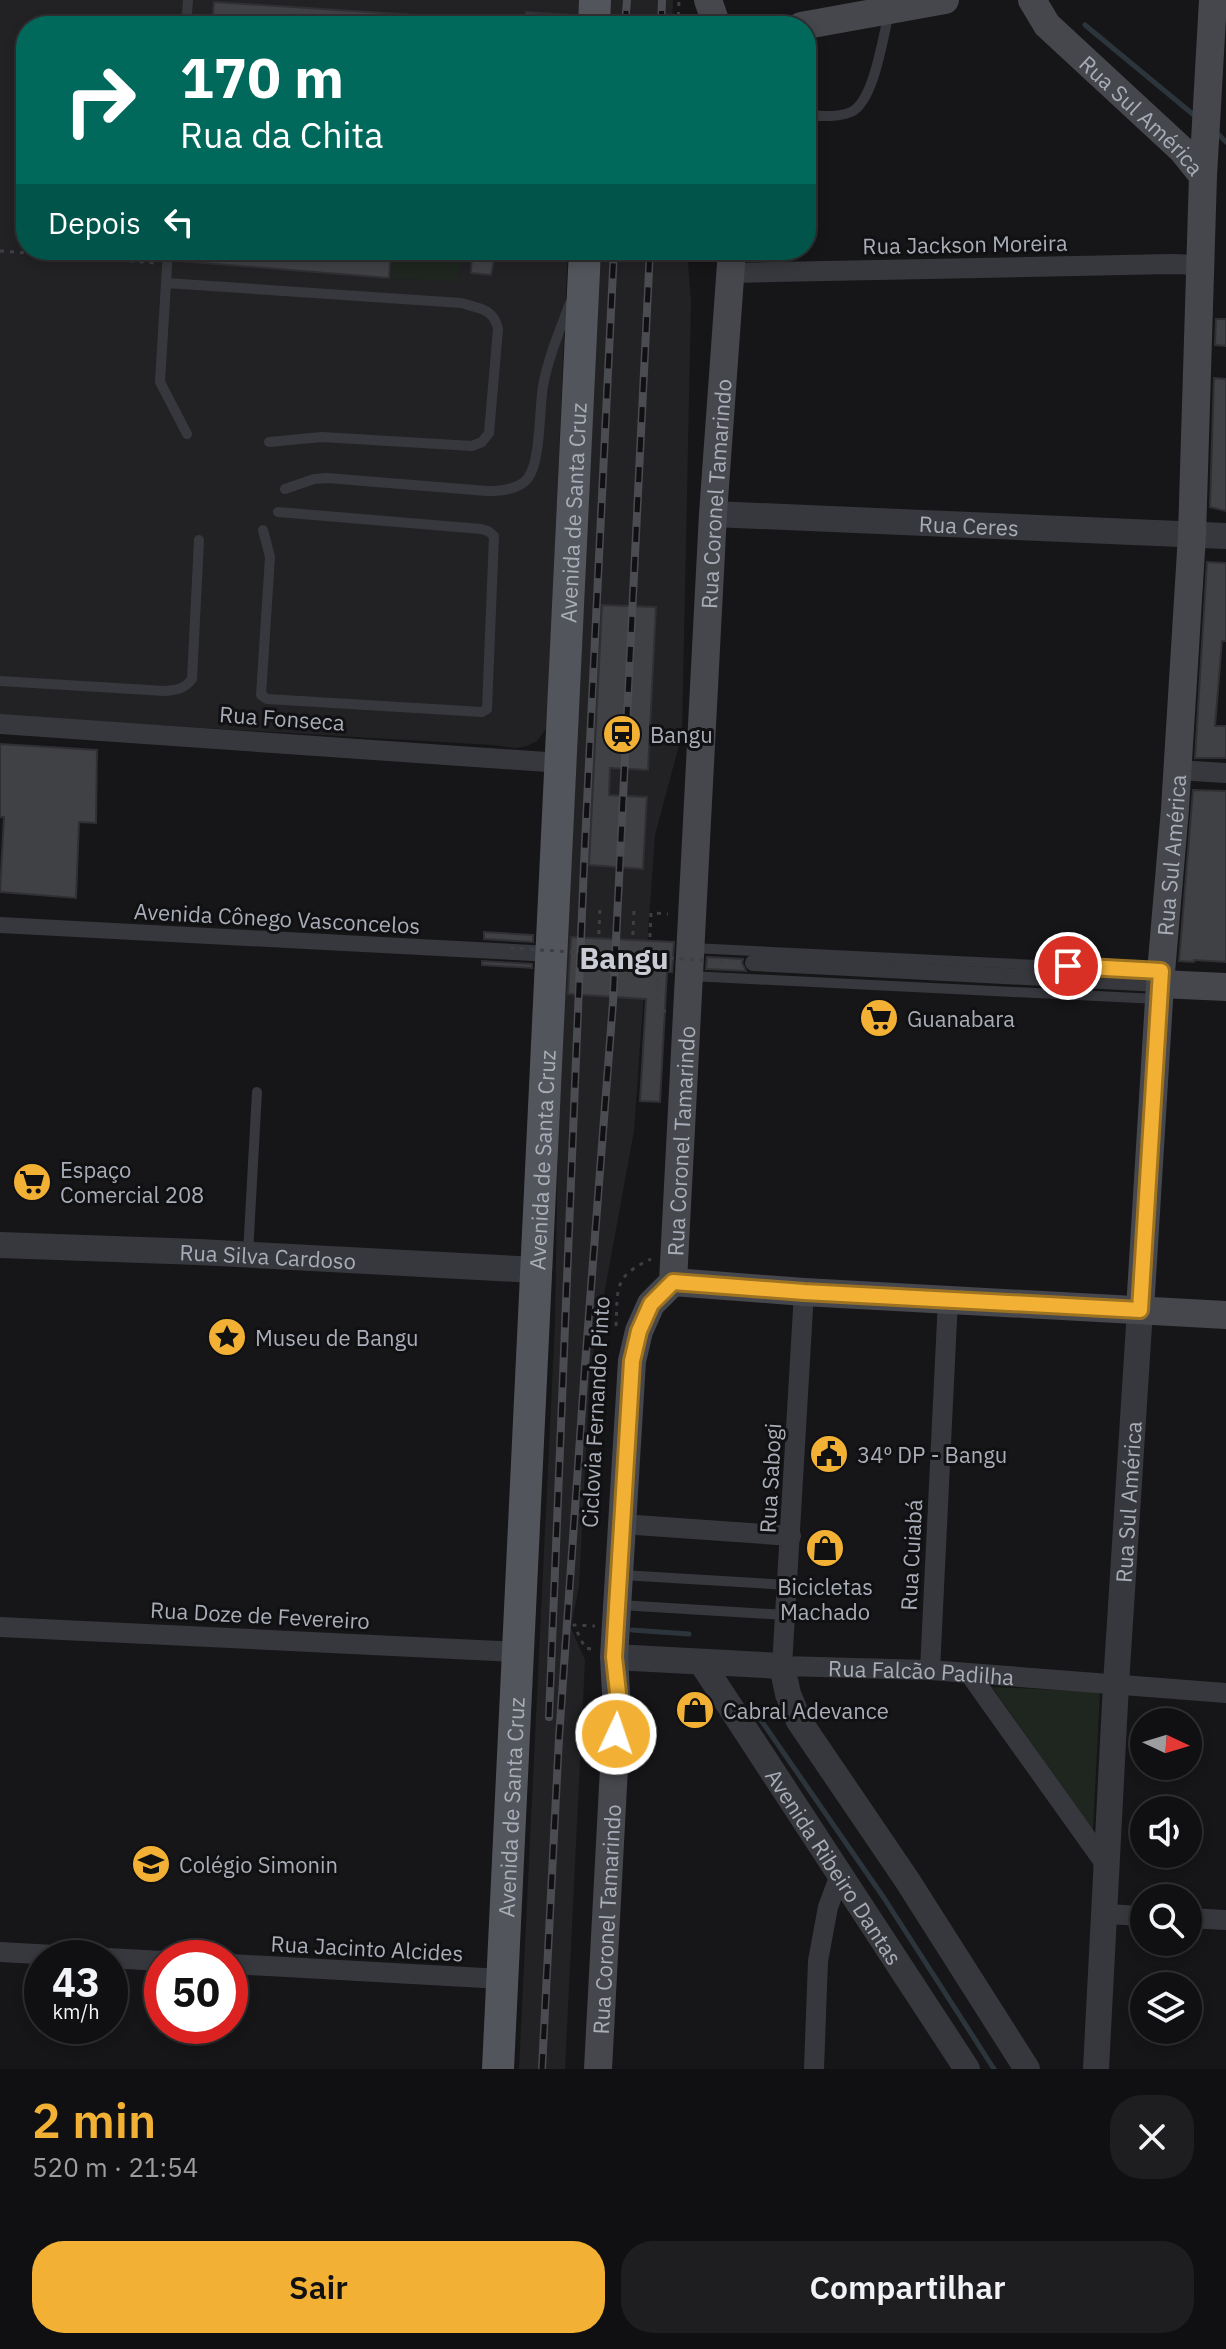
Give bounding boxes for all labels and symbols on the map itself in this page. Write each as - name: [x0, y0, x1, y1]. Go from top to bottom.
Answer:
- street label: Rua Sul América: [1074, 48, 1211, 181]
- street label: Rua Jackson Moreira: [862, 228, 1068, 260]
- street label: Rua Coronel Tamarindo: [694, 378, 737, 610]
- street label: Avenida de Santa Cruz: [553, 402, 592, 624]
- street label: Rua Ceres: [918, 508, 1019, 542]
- street label: Rua Fonseca: [218, 699, 346, 737]
- station icon: Bangu: [601, 713, 643, 755]
- place label: Bangu: [650, 720, 713, 749]
- street label: Rua Sul América: [1150, 773, 1192, 937]
- street label: Avenida Cônego Vasconcelos: [133, 896, 421, 940]
- pin: [1034, 932, 1102, 1000]
- district label: Bangu: [579, 938, 669, 977]
- supermarket icon: Guanabara: [858, 997, 900, 1039]
- place label: Guanabara: [907, 1004, 1015, 1033]
- street label: Rua Coronel Tamarindo: [660, 1025, 701, 1257]
- street label: Avenida de Santa Cruz: [522, 1049, 561, 1271]
- place label: Espaço Comercial 208: [60, 1155, 204, 1209]
- supermarket icon: Espaço Comercial 208: [11, 1161, 53, 1203]
- street label: Rua Silva Cardoso: [179, 1237, 357, 1275]
- street label: Ciclovia Fernando Pinto: [574, 1295, 616, 1529]
- place icon: Museu de Bangu: [206, 1316, 248, 1358]
- place label: Museu de Bangu: [255, 1323, 419, 1352]
- street label: Rua Sul América: [1108, 1420, 1147, 1584]
- street label: Rua Sabogi: [753, 1422, 787, 1534]
- public building icon: 34º DP - Bangu: [808, 1433, 850, 1475]
- place label: 34º DP - Bangu: [857, 1440, 1007, 1469]
- street label: Rua Cuiabá: [894, 1498, 928, 1611]
- shop icon: Bicicletas Machado: [804, 1527, 846, 1569]
- place label: Bicicletas Machado: [777, 1572, 873, 1626]
- street label: Rua Doze de Fevereiro: [149, 1595, 371, 1635]
- street label: Rua Falcão Padilha: [828, 1653, 1016, 1691]
- shop icon: Cabral Adevance: [674, 1689, 716, 1731]
- position arrow: [574, 1692, 658, 1776]
- place label: Cabral Adevance: [723, 1696, 889, 1725]
- street label: Avenida de Santa Cruz: [491, 1697, 530, 1918]
- north arrow: [1130, 1708, 1202, 1780]
- street label: Avenida Ribeiro Dantas: [760, 1763, 909, 1970]
- street label: Rua Coronel Tamarindo: [585, 1803, 627, 2035]
- school or university icon: Colégio Simonin: [130, 1843, 172, 1885]
- place label: Colégio Simonin: [179, 1850, 338, 1879]
- street label: Rua Jacinto Alcides: [270, 1928, 464, 1968]
- speed limit sign: 50: [144, 1940, 248, 2044]

